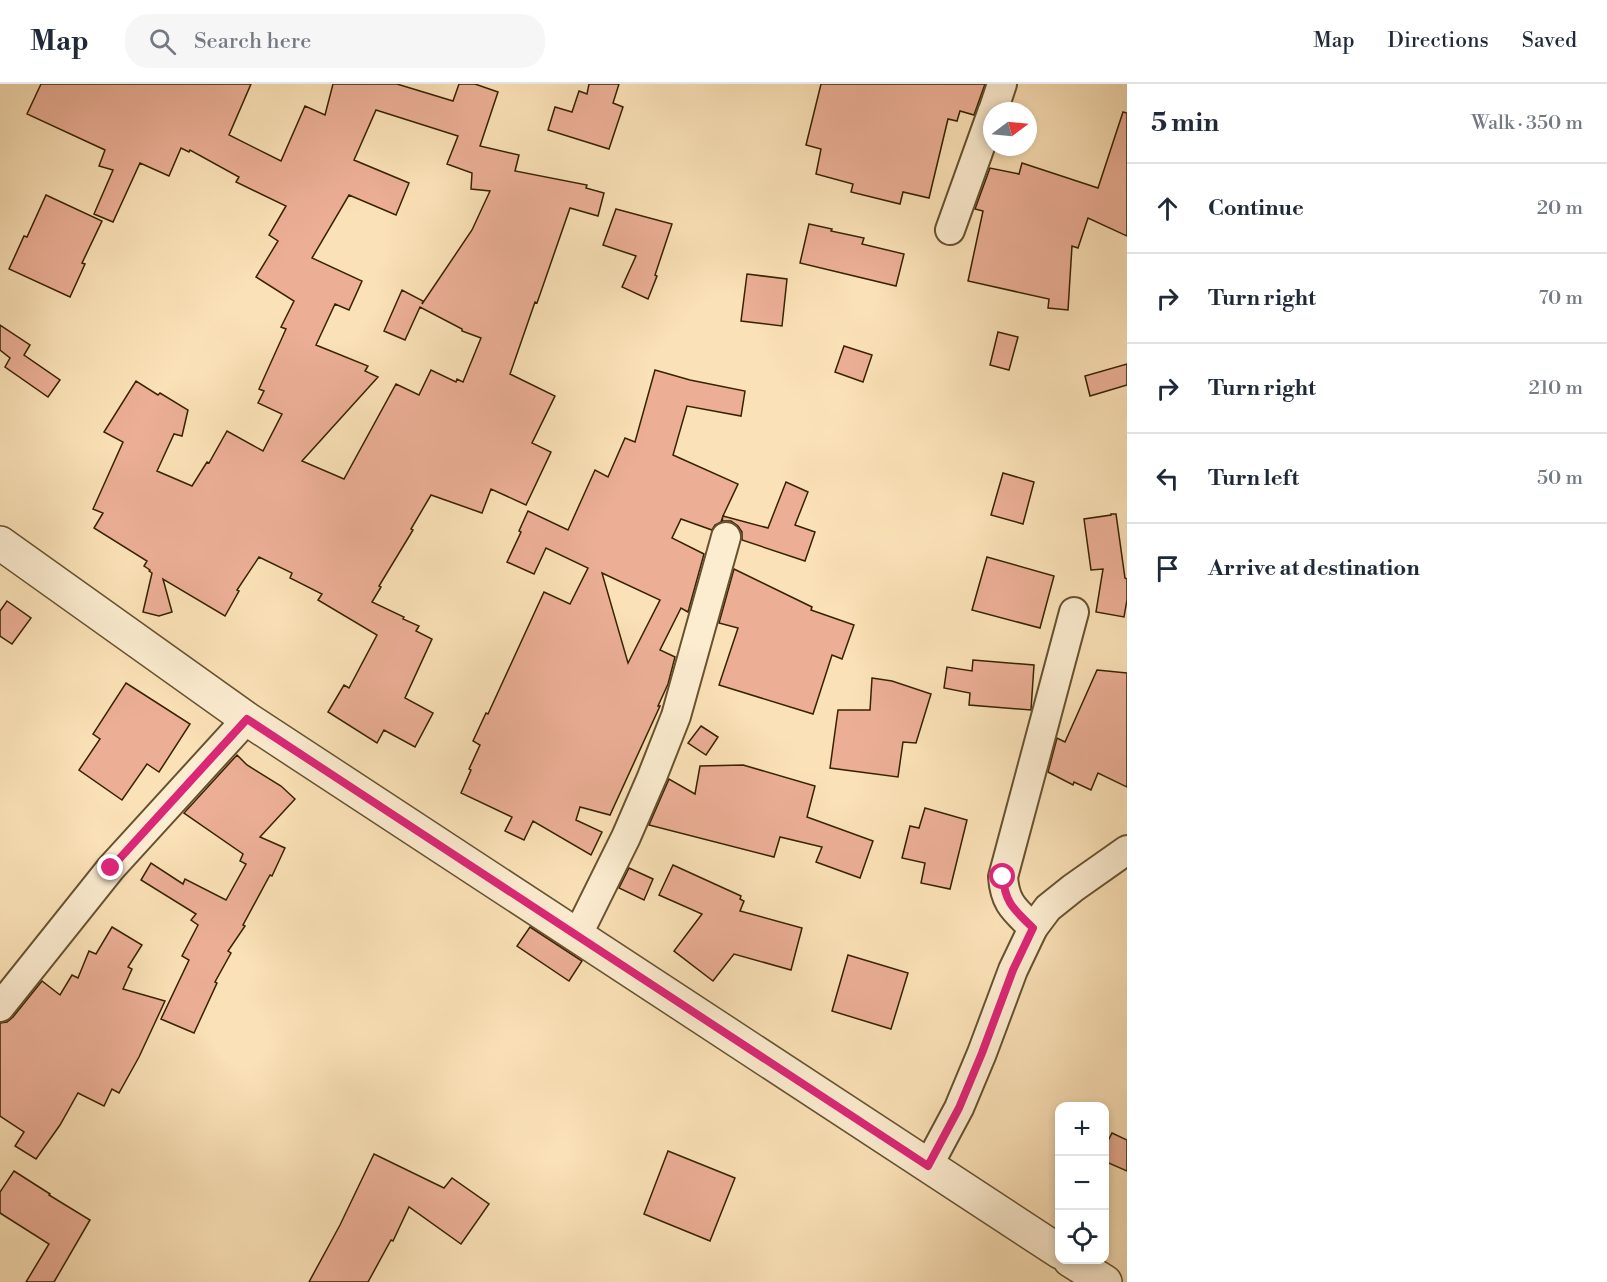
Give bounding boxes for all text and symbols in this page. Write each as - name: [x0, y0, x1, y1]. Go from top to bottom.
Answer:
- search box: [125, 14, 545, 68]
- text: Map: [30, 24, 89, 59]
- icon: search: [146, 25, 179, 58]
- text: Search here: [194, 28, 311, 55]
- text: Map: [1313, 28, 1355, 54]
- text: Directions: [1388, 28, 1489, 54]
- text: Saved: [1522, 28, 1577, 54]
- north arrow: [983, 102, 1037, 156]
- text: 5 min: [1151, 107, 1219, 139]
- text: Walk · 350 m: [1471, 111, 1583, 136]
- icon: ahead: [1151, 192, 1184, 225]
- text: Continue: [1208, 195, 1304, 222]
- text: 20 m: [1537, 196, 1583, 221]
- icon: right: [1151, 282, 1184, 315]
- text: Turn right: [1208, 285, 1316, 312]
- text: 70 m: [1539, 286, 1583, 311]
- icon: right: [1151, 372, 1184, 405]
- text: Turn right: [1208, 375, 1316, 402]
- text: 210 m: [1528, 376, 1583, 401]
- icon: left: [1151, 462, 1184, 495]
- text: Turn left: [1208, 465, 1299, 492]
- text: 50 m: [1537, 466, 1583, 491]
- icon: arrive: [1151, 552, 1184, 585]
- text: Arrive at destination: [1208, 555, 1420, 582]
- route end: [97, 854, 123, 880]
- route start: [989, 863, 1015, 889]
- map controls: [1055, 1102, 1109, 1264]
- button: +: [1055, 1102, 1109, 1156]
- button: −: [1055, 1156, 1109, 1210]
- button: locate: [1055, 1210, 1109, 1264]

